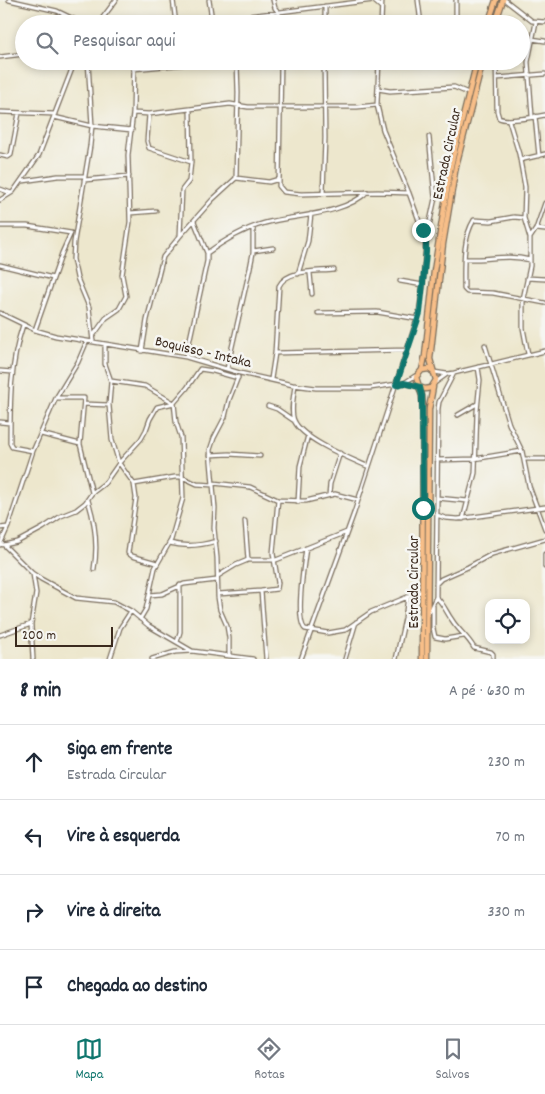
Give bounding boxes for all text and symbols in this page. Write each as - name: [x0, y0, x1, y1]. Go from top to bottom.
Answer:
- search box: [15, 15, 530, 70]
- icon: search: [33, 29, 61, 57]
- text: Pesquisar aqui: [73, 29, 175, 56]
- street label: Estrada Circular: [428, 106, 469, 202]
- route end: [412, 219, 435, 242]
- street label: Boquisso - Intaka: [153, 331, 254, 375]
- route start: [412, 497, 435, 520]
- street label: Estrada Circular: [404, 535, 426, 629]
- map controls: [485, 599, 530, 644]
- button: locate: [485, 599, 530, 644]
- scale bar: [15, 624, 112, 647]
- text: 200 m: [22, 626, 56, 646]
- text: 8 min: [20, 677, 61, 707]
- text: A pé · 630 m: [449, 680, 525, 703]
- text: Siga em frente: [67, 737, 172, 764]
- icon: ahead: [20, 748, 48, 776]
- text: 230 m: [488, 751, 525, 774]
- text: Estrada Circular: [67, 764, 166, 787]
- icon: left: [20, 823, 48, 851]
- text: Vire à esquerda: [67, 824, 179, 851]
- text: 70 m: [495, 826, 525, 849]
- icon: right: [20, 898, 48, 926]
- text: Vire à direita: [67, 899, 160, 926]
- text: 330 m: [487, 901, 525, 924]
- icon: arrive: [20, 973, 48, 1001]
- text: Chegada ao destino: [67, 974, 208, 1001]
- tab: Mapa: [75, 1035, 103, 1085]
- tab: Rotas: [254, 1035, 285, 1085]
- tab: Salvos: [436, 1035, 470, 1085]

